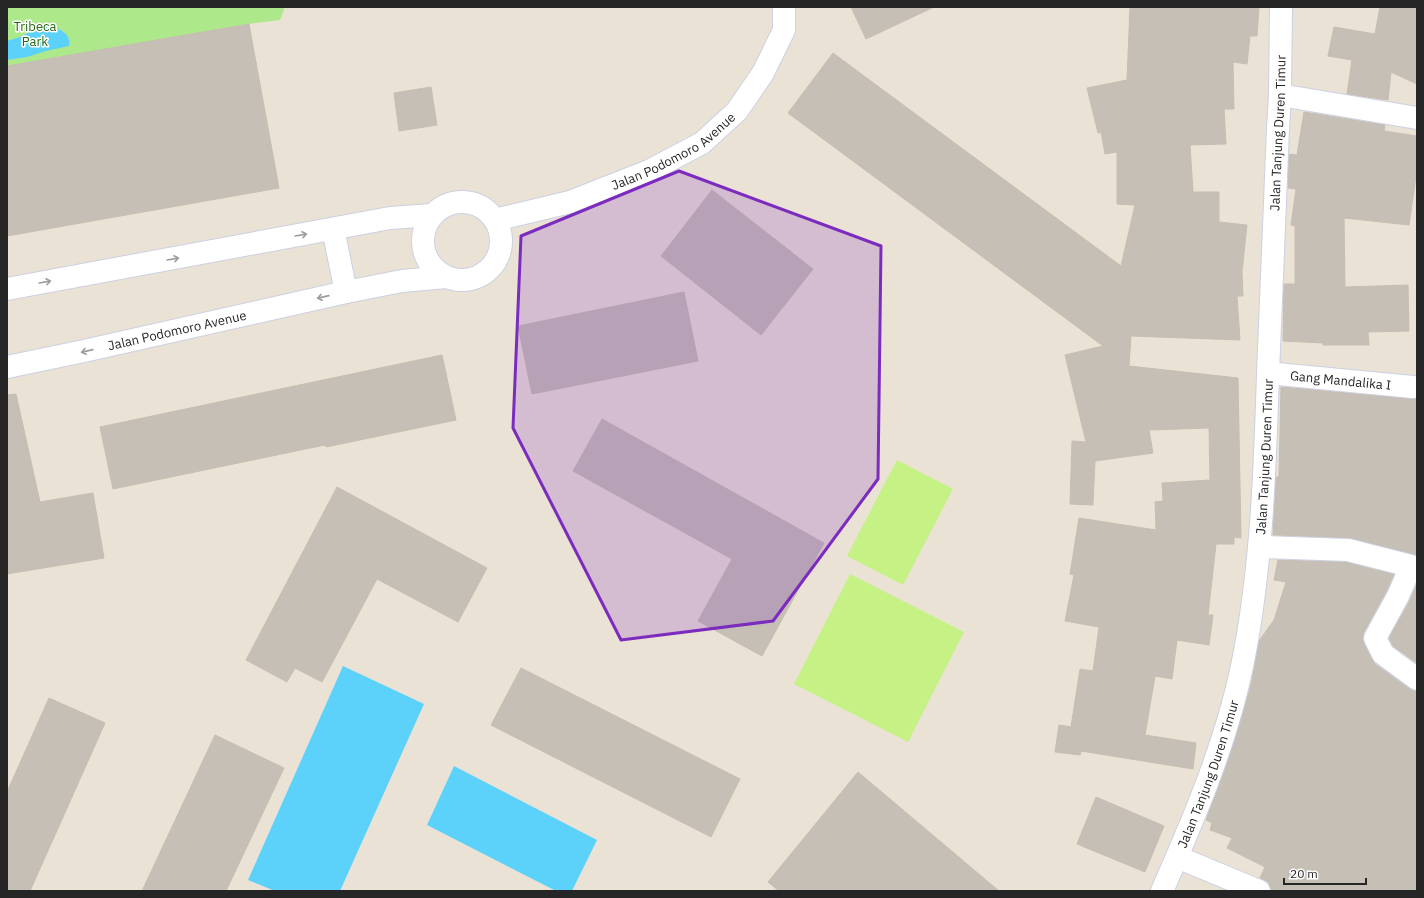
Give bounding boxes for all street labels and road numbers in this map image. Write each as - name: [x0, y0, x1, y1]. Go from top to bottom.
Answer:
- street label: Jalan Tanjung Duren Timur: [1266, 55, 1289, 211]
- street label: Jalan Podomoro Avenue: [609, 109, 739, 194]
- street label: Jalan Podomoro Avenue: [106, 307, 248, 354]
- street label: Gang Mandalika I: [1289, 367, 1392, 394]
- street label: Jalan Tanjung Duren Timur: [1252, 378, 1277, 535]
- street label: Jalan Tanjung Duren Timur: [1174, 698, 1243, 851]

